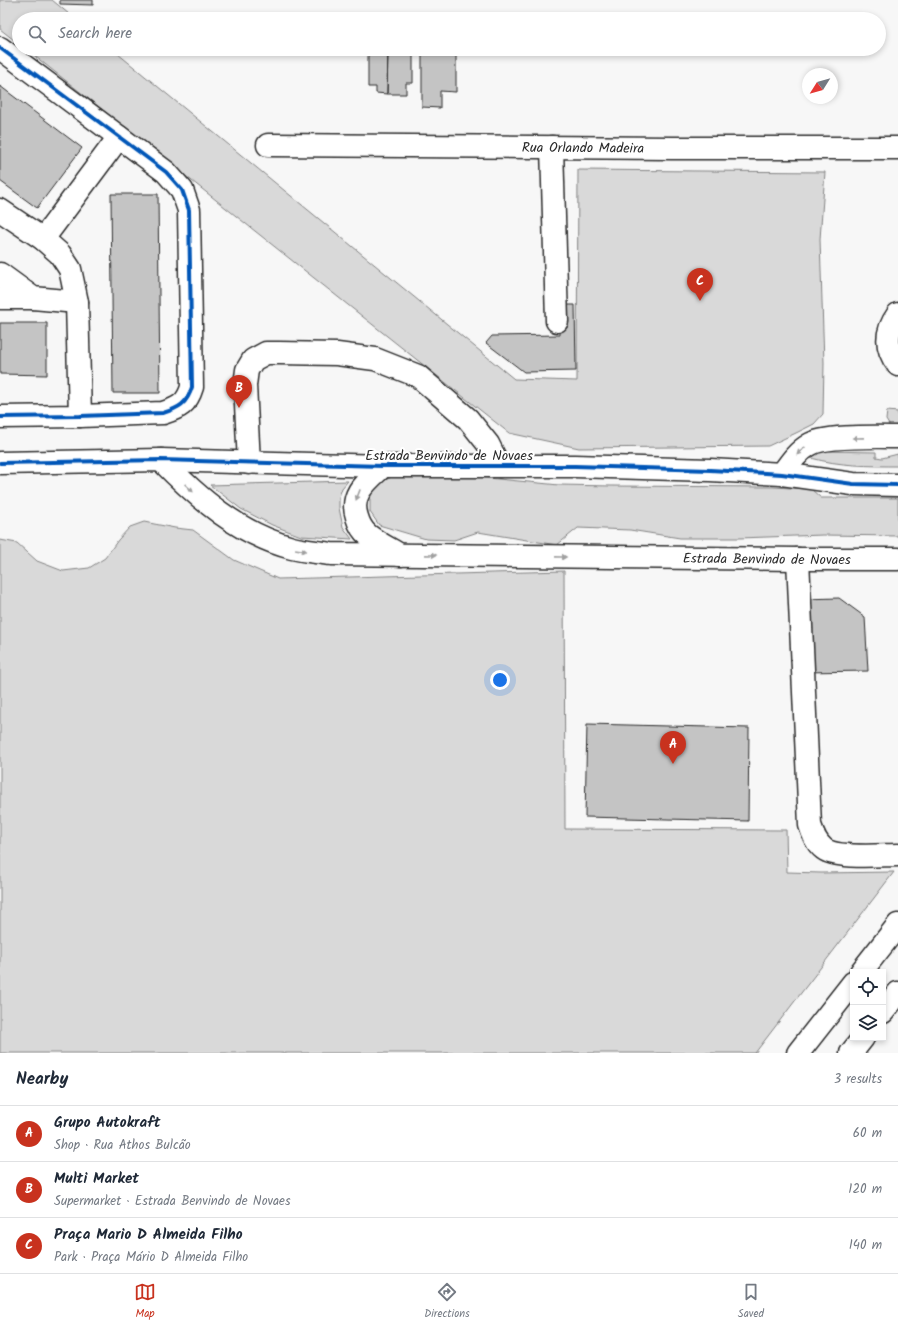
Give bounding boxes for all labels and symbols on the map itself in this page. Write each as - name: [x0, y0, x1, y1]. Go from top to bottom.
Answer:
- north arrow: [802, 68, 838, 104]
- street label: Rua Orlando Madeira: [522, 137, 644, 160]
- pin: C: [687, 268, 713, 301]
- pin: B: [226, 375, 252, 408]
- one-way arrow: [851, 435, 864, 441]
- street label: Estrada Benvindo de Novaes: [365, 445, 533, 467]
- one-way arrow: [795, 447, 806, 456]
- one-way arrow: [184, 483, 193, 492]
- one-way arrow: [355, 490, 361, 502]
- one-way arrow: [295, 547, 307, 553]
- street label: Estrada Benvindo de Novaes: [683, 548, 851, 571]
- one-way arrow: [425, 552, 438, 558]
- one-way arrow: [555, 554, 568, 560]
- your location: [490, 670, 510, 690]
- pin: A: [660, 731, 686, 764]

